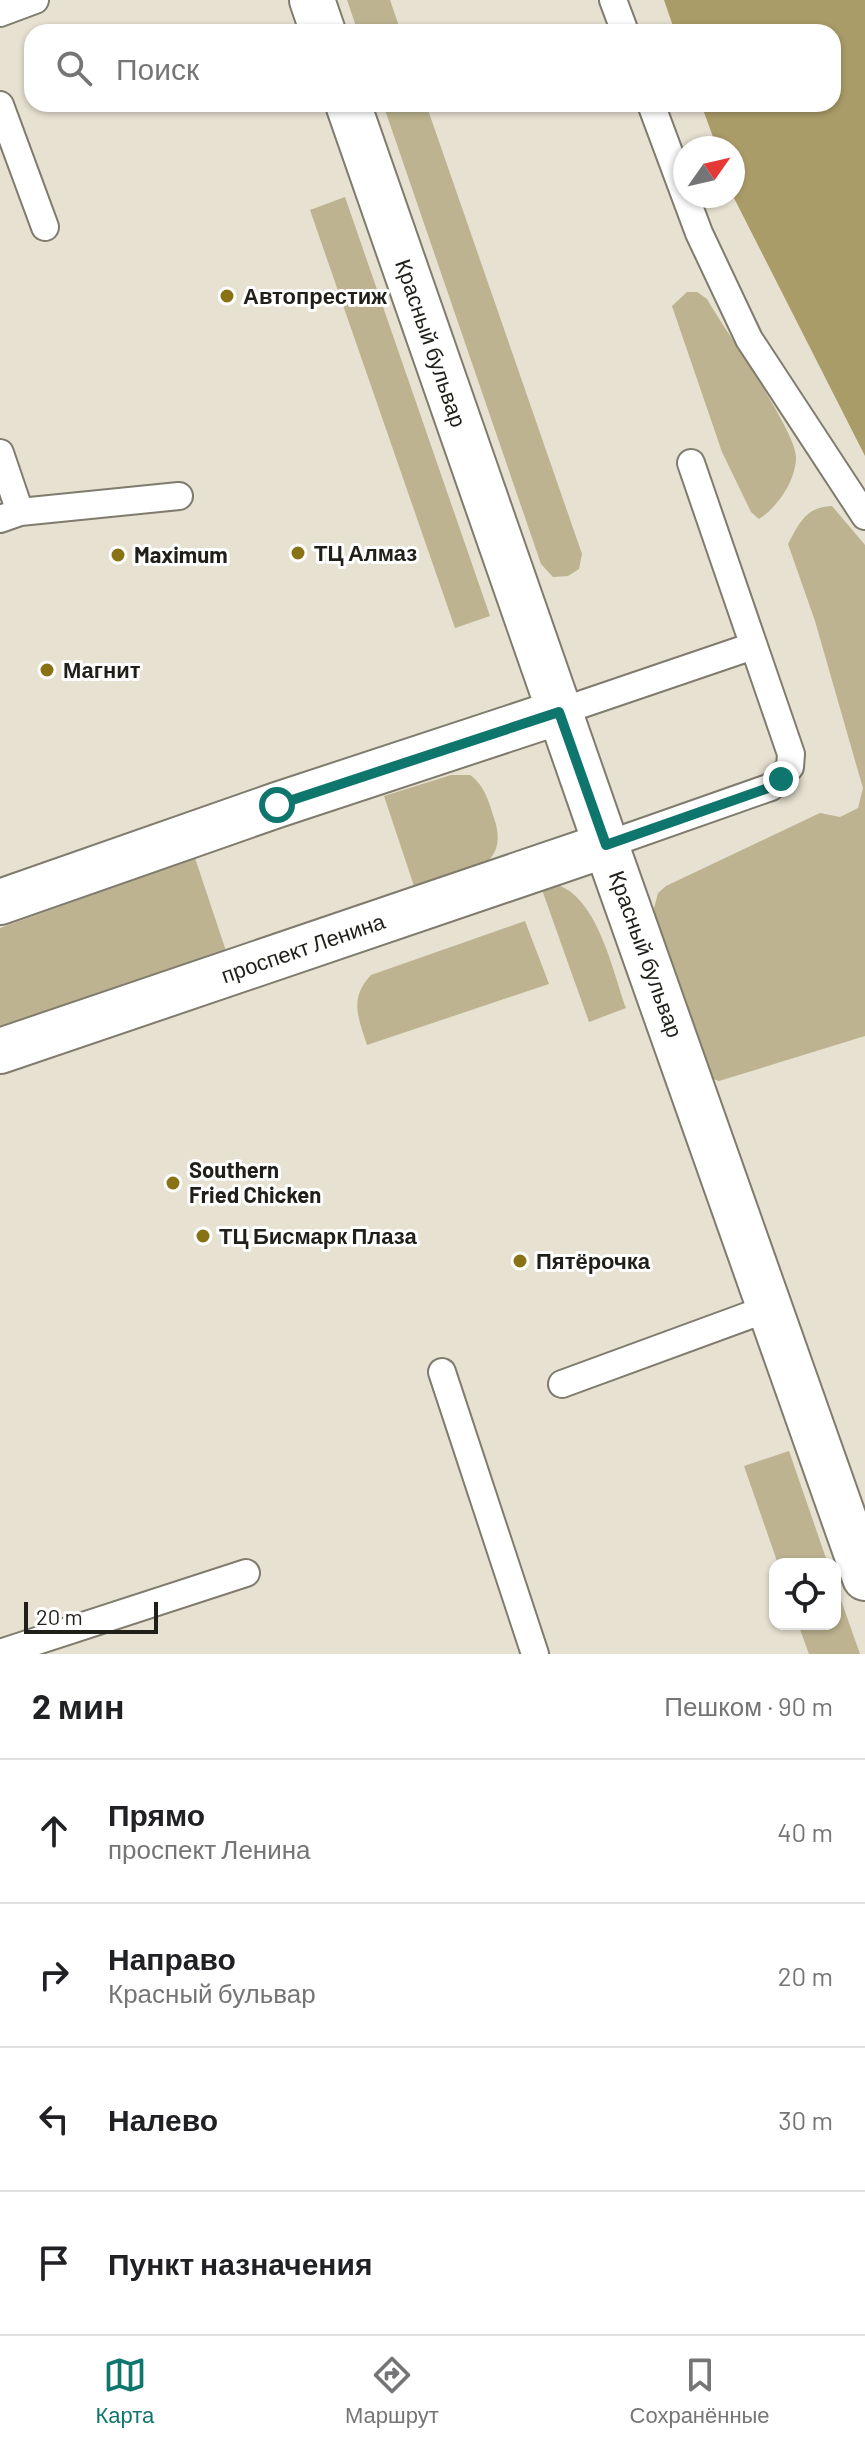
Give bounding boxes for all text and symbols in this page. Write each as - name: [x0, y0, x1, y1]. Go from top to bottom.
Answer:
- search box: [24, 24, 841, 112]
- icon: search: [52, 46, 96, 90]
- text: Поиск: [116, 50, 199, 86]
- north arrow: [673, 136, 745, 208]
- street label: Красный бульвар: [390, 255, 473, 430]
- place label: Автопрестиж: [243, 282, 387, 309]
- marker: Автопрестиж: [218, 287, 236, 305]
- place label: ТЦ Алмаз: [314, 539, 417, 566]
- place label: Maximum: [134, 541, 228, 567]
- marker: ТЦ Алмаз: [289, 544, 307, 562]
- marker: Maximum: [109, 546, 127, 564]
- place label: Магнит: [63, 656, 141, 682]
- marker: Магнит: [38, 661, 56, 679]
- route end: [763, 761, 799, 797]
- route start: [259, 787, 295, 823]
- street label: Красный бульвар: [604, 867, 689, 1041]
- street label: проспект Ленина: [217, 907, 389, 988]
- place label: Southern Fried Chicken: [189, 1156, 321, 1207]
- marker: Southern Fried Chicken: [164, 1174, 182, 1192]
- place label: ТЦ Бисмарк Плаза: [219, 1222, 417, 1249]
- marker: ТЦ Бисмарк Плаза: [194, 1227, 212, 1245]
- place label: Пятёрочка: [536, 1247, 651, 1274]
- marker: Пятёрочка: [511, 1252, 529, 1270]
- map controls: [769, 1558, 841, 1630]
- button: locate: [769, 1558, 841, 1630]
- scale bar: [24, 1598, 158, 1634]
- text: 20 m: [36, 1603, 83, 1629]
- text: 2 мин: [32, 1685, 124, 1726]
- text: Пешком · 90 m: [664, 1690, 833, 1721]
- text: Прямо: [108, 1796, 205, 1832]
- icon: ahead: [32, 1809, 76, 1853]
- text: 40 m: [777, 1816, 833, 1847]
- text: проспект Ленина: [108, 1833, 311, 1864]
- text: Направо: [108, 1940, 236, 1976]
- icon: right: [32, 1953, 76, 1997]
- text: 20 m: [778, 1960, 833, 1991]
- text: Красный бульвар: [108, 1977, 316, 2008]
- icon: left: [32, 2097, 76, 2141]
- text: Налево: [108, 2101, 218, 2137]
- text: 30 m: [778, 2104, 833, 2135]
- icon: arrive: [32, 2241, 76, 2285]
- text: Пункт назначения: [108, 2245, 372, 2281]
- tab: Карта: [95, 2353, 154, 2429]
- tab: Маршрут: [345, 2353, 439, 2429]
- tab: Сохранённые: [630, 2353, 770, 2429]

